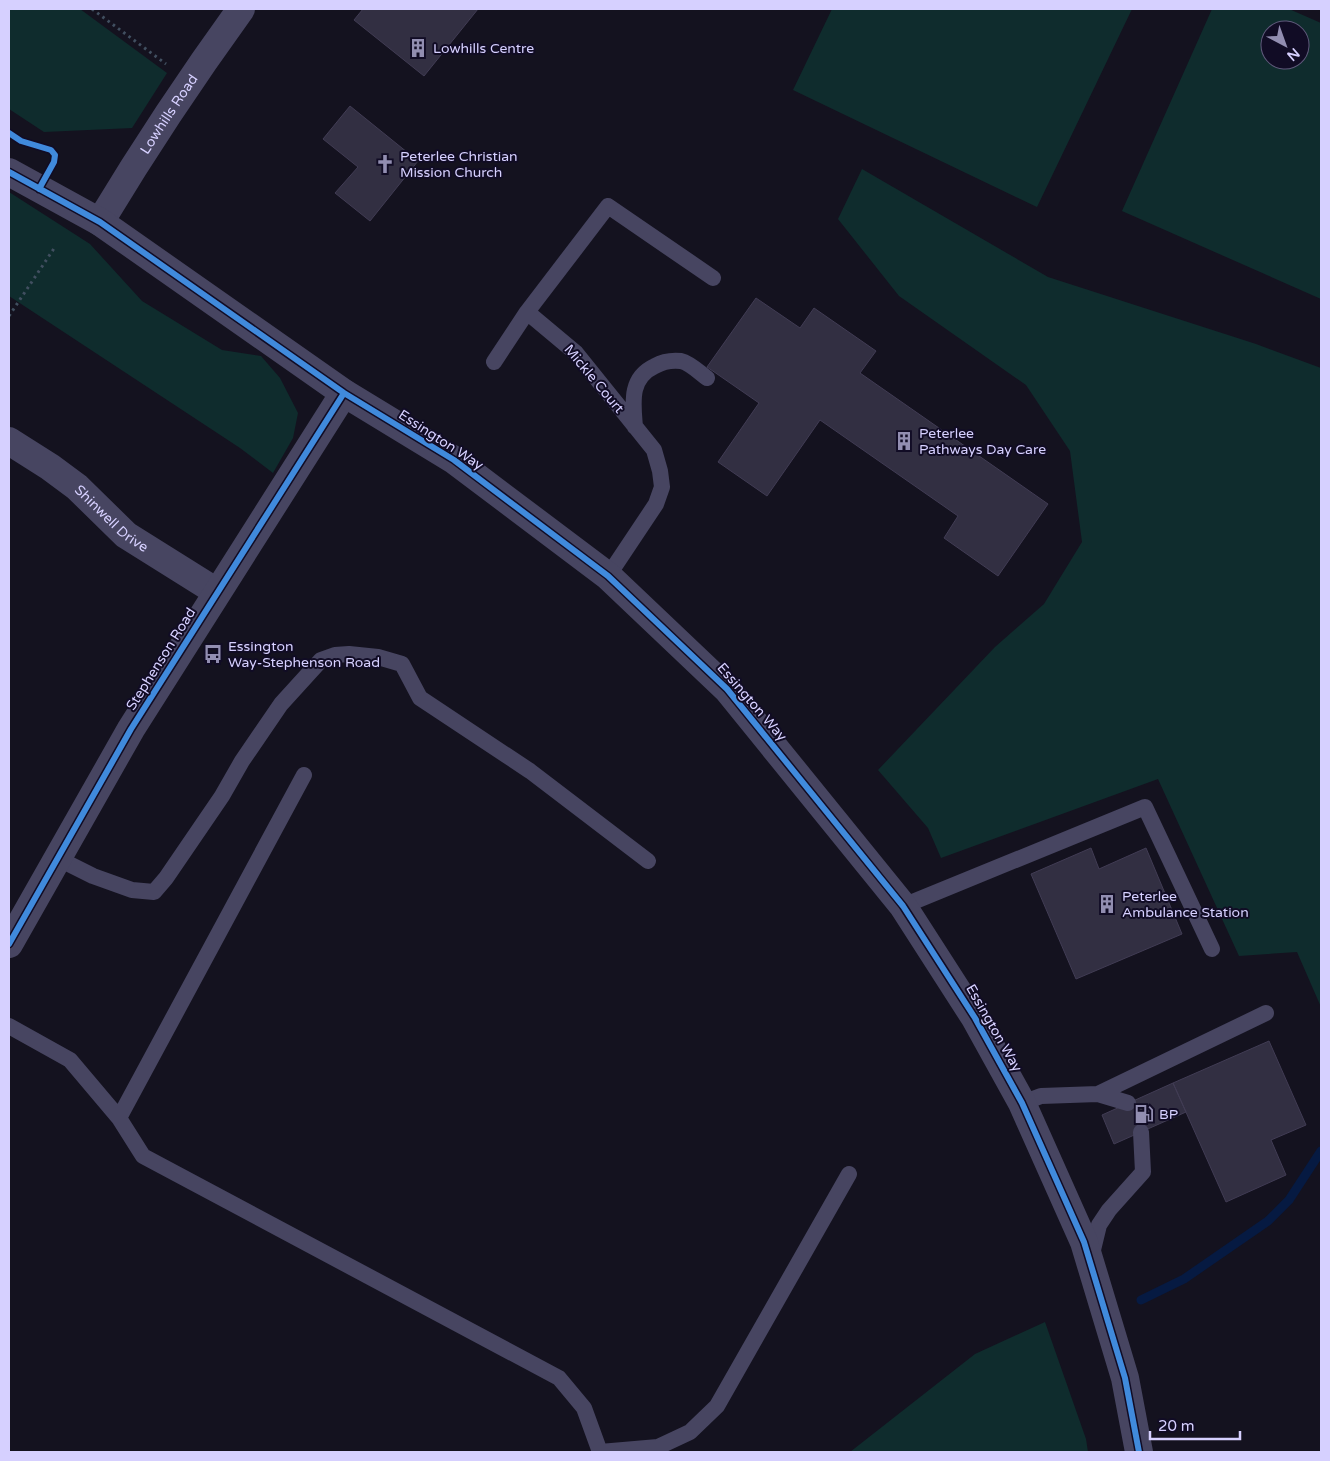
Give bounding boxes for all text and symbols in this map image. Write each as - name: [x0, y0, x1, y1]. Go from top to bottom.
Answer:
- north arrow: [1260, 20, 1310, 70]
- building icon: Lowhills Centre: [407, 37, 429, 59]
- place label: Lowhills Centre: [433, 40, 534, 57]
- text: N: [1283, 44, 1303, 65]
- street label: Lowhills Road: [136, 71, 201, 157]
- place label: Peterlee Christian Mission Church: [400, 148, 518, 181]
- church icon: Peterlee Christian Mission Church: [374, 153, 396, 175]
- street label: Mickle Court: [560, 341, 628, 417]
- street label: Essington Way: [395, 406, 487, 474]
- place label: Peterlee Pathways Day Care: [919, 425, 1046, 458]
- building icon: Peterlee Pathways Day Care: [893, 430, 915, 452]
- street label: Shinwell Drive: [71, 481, 152, 555]
- street label: Stephenson Road: [123, 605, 199, 713]
- place label: Essington Way-Stephenson Road: [228, 638, 380, 671]
- bus stop icon: Essington Way-Stephenson Road: [202, 643, 224, 665]
- street label: Essington Way: [713, 659, 791, 745]
- place label: Peterlee Ambulance Station: [1122, 888, 1249, 921]
- building icon: Peterlee Ambulance Station: [1096, 893, 1118, 915]
- street label: Essington Way: [962, 981, 1026, 1075]
- fuel station icon: BP: [1133, 1103, 1155, 1125]
- place label: BP: [1159, 1106, 1178, 1123]
- scale bar: [1150, 1408, 1240, 1440]
- text: 20 m: [1158, 1417, 1195, 1435]

